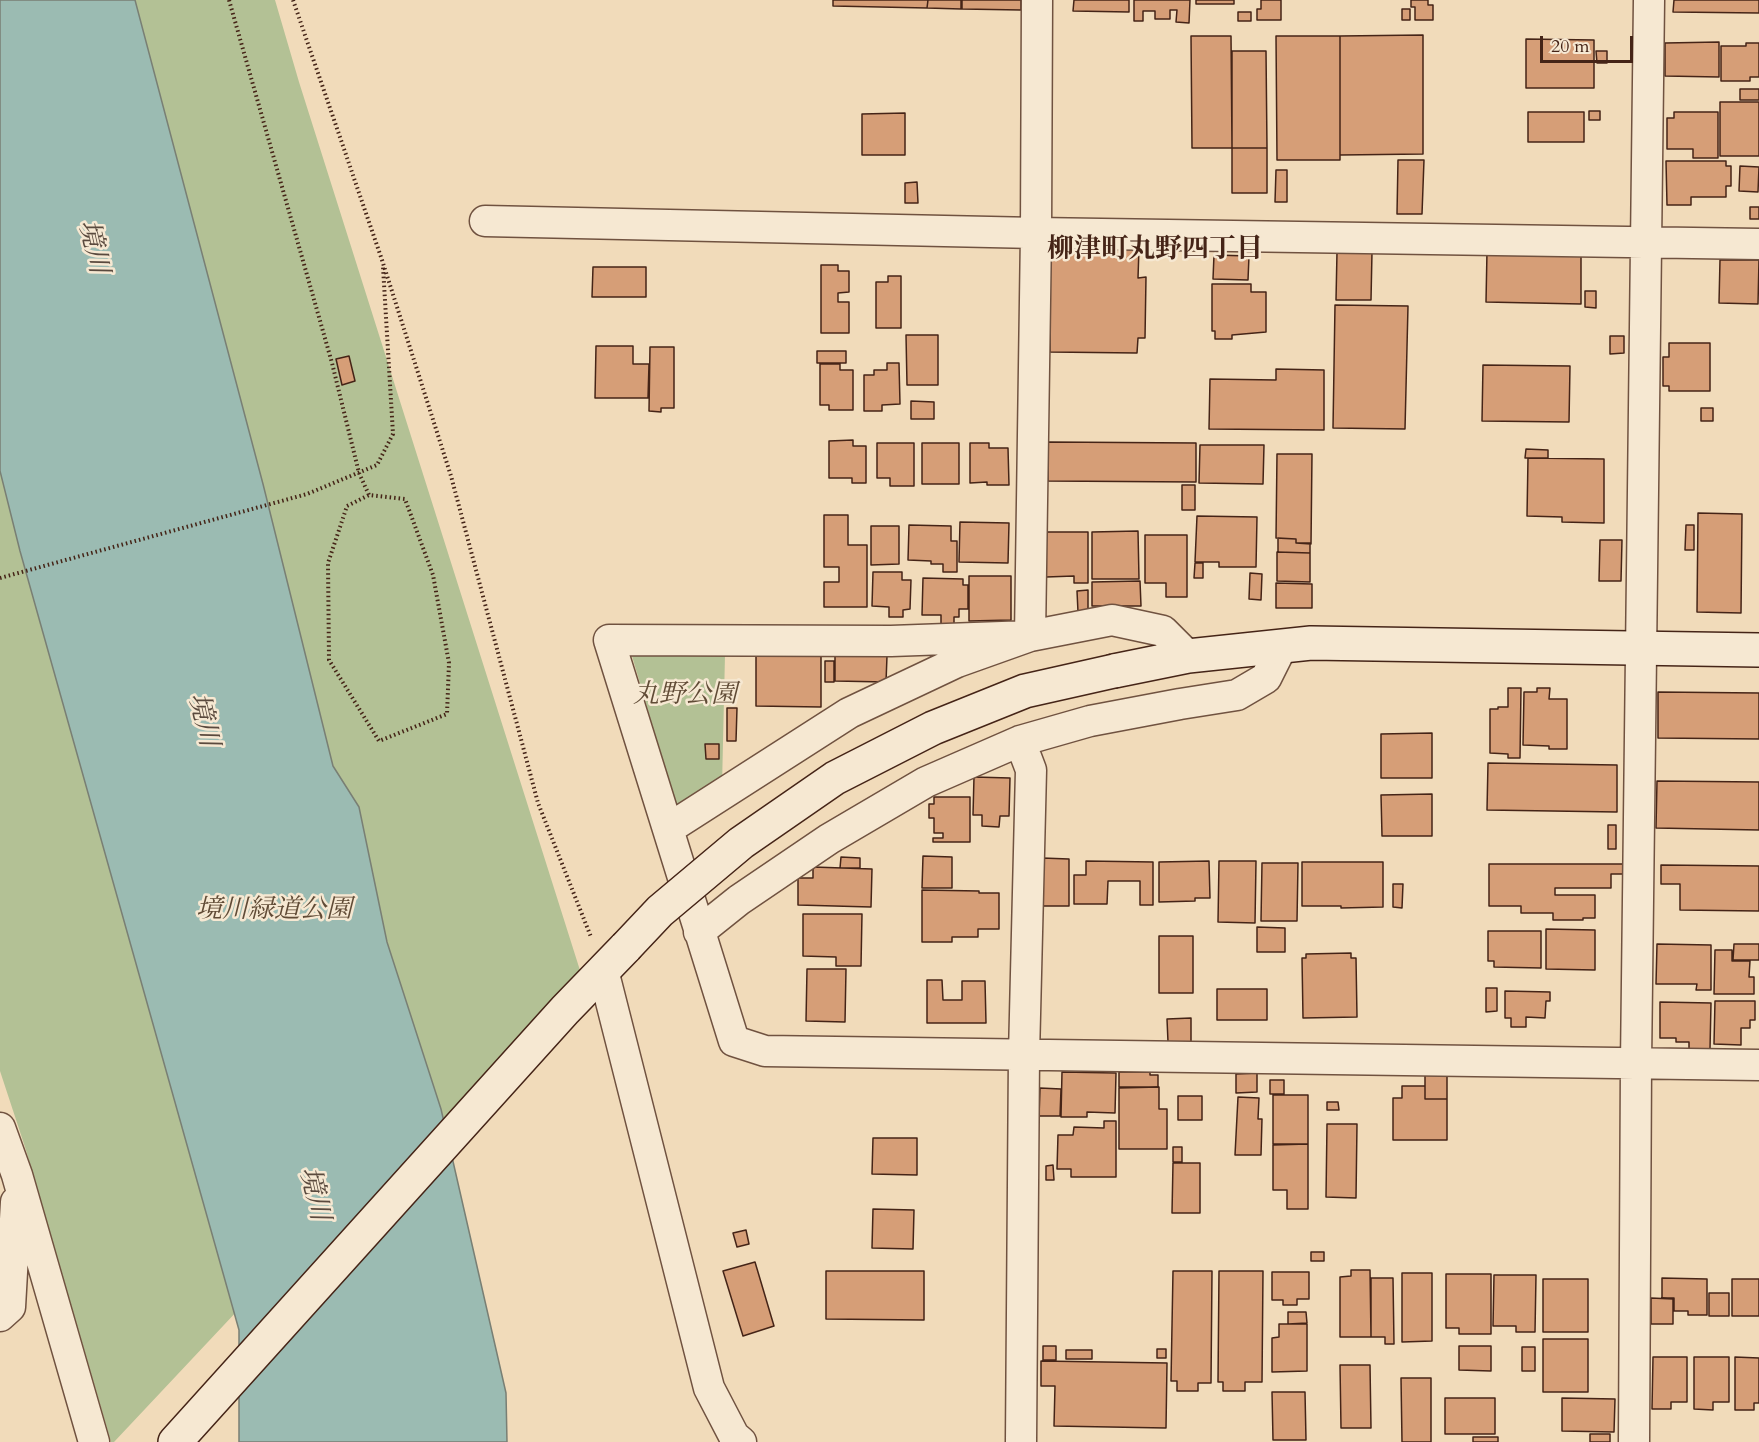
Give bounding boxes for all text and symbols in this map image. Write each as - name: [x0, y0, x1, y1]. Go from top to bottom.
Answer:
- scale bar: [1543, 24, 1636, 62]
- text: 20 m: [1551, 34, 1590, 59]
- water label: 境川: [70, 217, 114, 277]
- district label: 柳津町丸野四丁目: [1047, 235, 1263, 267]
- park label: 丸野公園: [633, 680, 737, 712]
- water label: 境川: [180, 690, 224, 750]
- park label: 境川緑道公園: [196, 895, 352, 927]
- water label: 境川: [291, 1164, 335, 1224]

